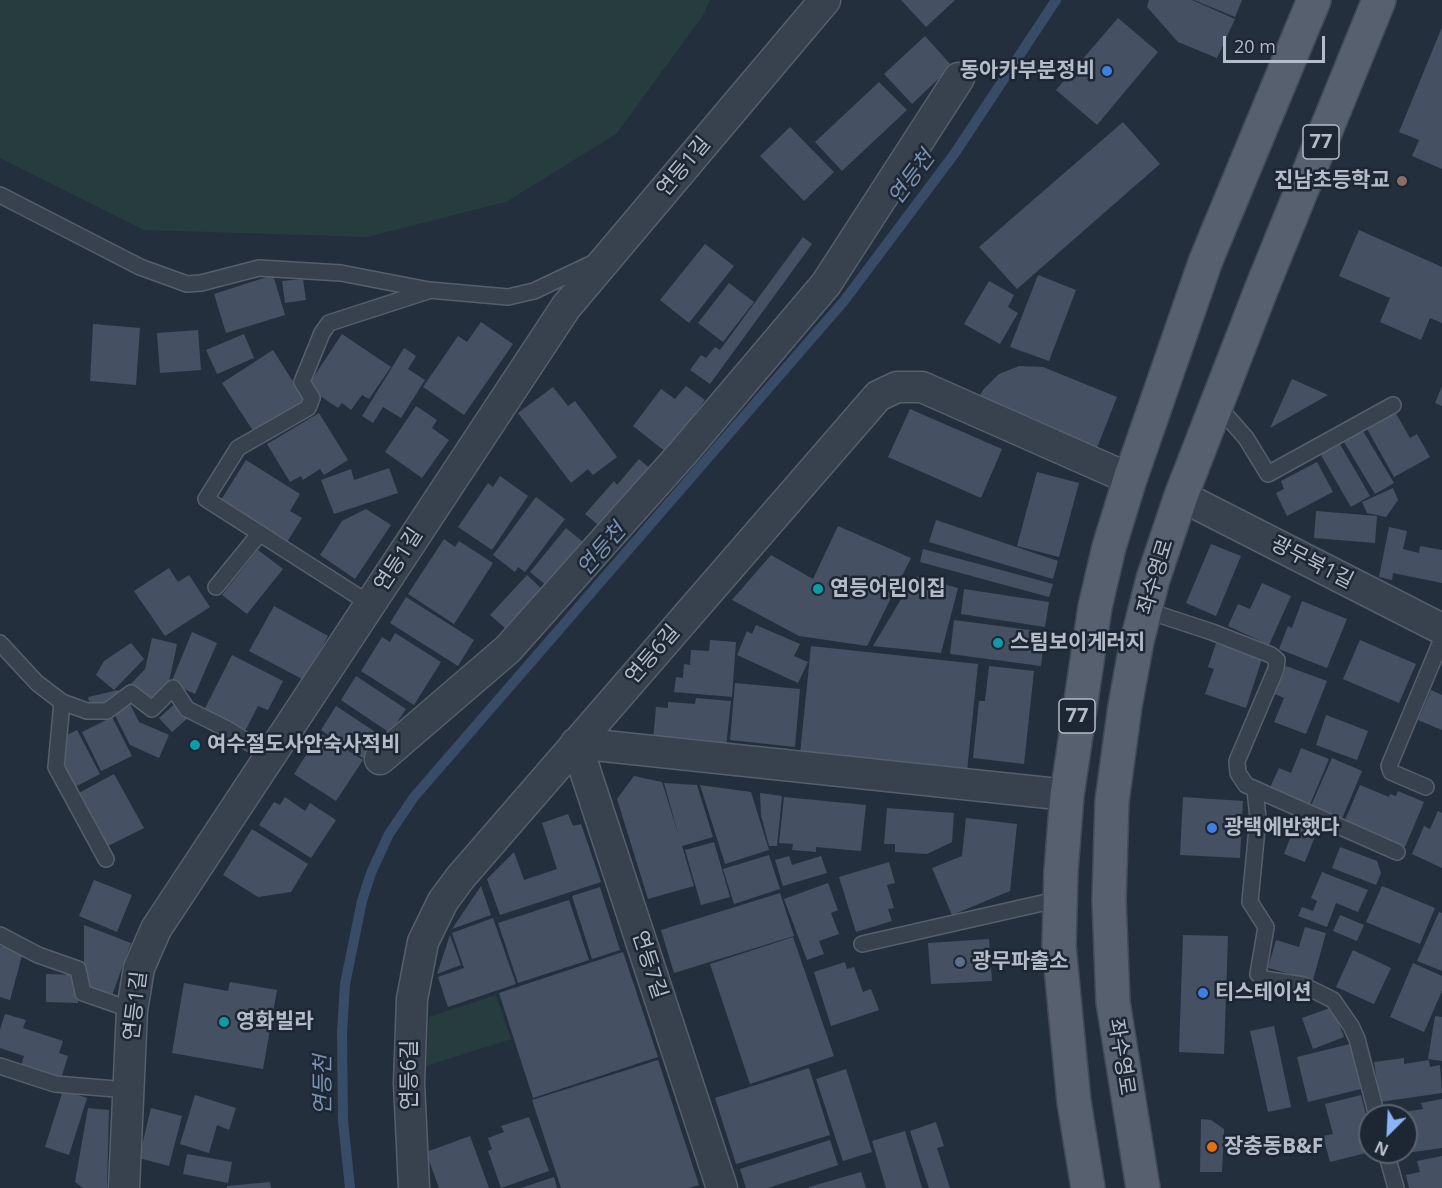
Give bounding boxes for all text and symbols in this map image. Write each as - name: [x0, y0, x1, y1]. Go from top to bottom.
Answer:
- scale bar: [1226, 24, 1328, 62]
- text: 20 m: [1234, 34, 1276, 58]
- place label: 동아카부분정비: [960, 58, 1095, 84]
- marker: 동아카부분정비: [1100, 64, 1114, 78]
- road number: 77: [1303, 125, 1339, 159]
- street label: 연등1길: [652, 132, 716, 202]
- water label: 연등천: [883, 146, 941, 210]
- place label: 진남초등학교: [1274, 168, 1390, 194]
- marker: 진남초등학교: [1395, 174, 1409, 188]
- water label: 연등천: [572, 518, 632, 582]
- street label: 연등1길: [369, 524, 429, 596]
- street label: 광무북1길: [1267, 532, 1357, 594]
- street label: 좌수영로: [1133, 536, 1179, 618]
- place label: 연등어린이집: [830, 576, 946, 602]
- marker: 연등어린이집: [811, 582, 825, 596]
- street label: 연등6길: [621, 620, 685, 690]
- place label: 스팀보이게러지: [1010, 630, 1145, 656]
- marker: 스팀보이게러지: [991, 636, 1005, 650]
- road number: 77: [1059, 699, 1095, 733]
- place label: 여수절도사안숙사적비: [207, 732, 400, 758]
- marker: 여수절도사안숙사적비: [188, 738, 202, 752]
- place label: 광택에반했다: [1224, 815, 1340, 841]
- marker: 광택에반했다: [1205, 821, 1219, 835]
- street label: 연등7길: [626, 928, 672, 1002]
- place label: 광무파출소: [972, 949, 1069, 975]
- marker: 광무파출소: [953, 955, 967, 969]
- street label: 연등1길: [119, 970, 153, 1042]
- place label: 티스테이션: [1215, 980, 1312, 1006]
- marker: 티스테이션: [1196, 986, 1210, 1000]
- place label: 영화빌라: [236, 1009, 313, 1035]
- marker: 영화빌라: [217, 1015, 231, 1029]
- street label: 좌수영로: [1103, 1017, 1139, 1097]
- street label: 연등6길: [397, 1040, 423, 1110]
- water label: 연등천: [311, 1055, 337, 1115]
- north arrow: [1358, 1104, 1418, 1164]
- place label: 장충동B&F: [1224, 1134, 1323, 1160]
- text: N: [1371, 1136, 1392, 1161]
- marker: 장충동B&F: [1205, 1140, 1219, 1154]

